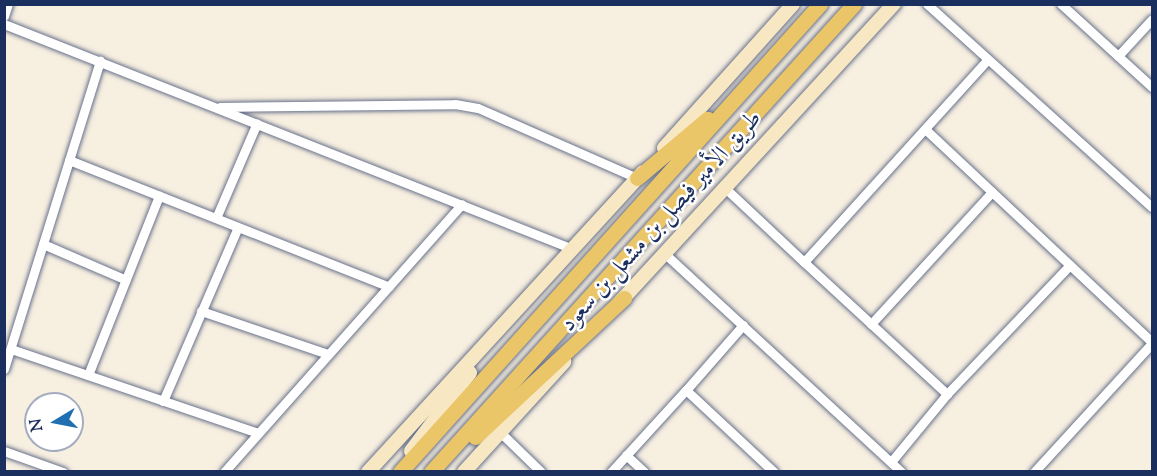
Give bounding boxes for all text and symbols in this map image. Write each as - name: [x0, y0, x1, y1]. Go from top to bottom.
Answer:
- street label: طريق الأمير فيصل بن مشعل بن سعود: [555, 105, 769, 339]
- north arrow: [24, 392, 84, 452]
- text: N: [25, 417, 50, 433]

